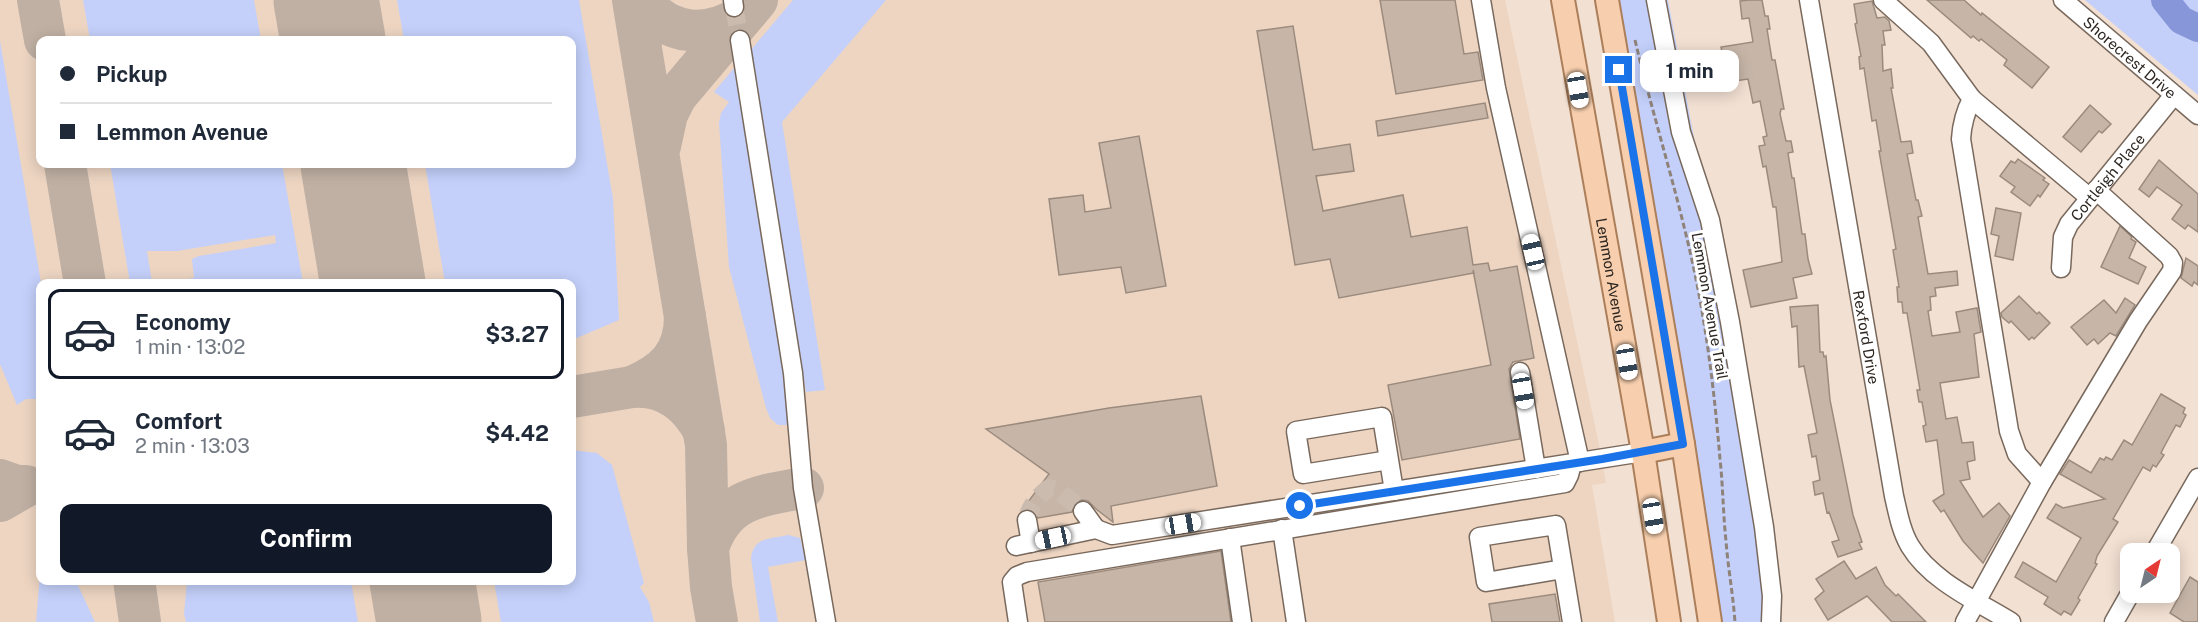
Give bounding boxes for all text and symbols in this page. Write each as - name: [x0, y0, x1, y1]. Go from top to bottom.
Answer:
- street label: Shorecrest Drive: [2080, 13, 2180, 101]
- callout: 1 min: [1640, 49, 1739, 91]
- route end: [1605, 56, 1632, 83]
- text: 1 min: [1665, 59, 1714, 83]
- text: Pickup: [96, 61, 167, 87]
- car: [1566, 71, 1590, 109]
- text: Lemmon Avenue: [96, 119, 268, 145]
- street label: Cortleigh Place: [2067, 130, 2148, 224]
- street label: Lemmon Avenue: [1593, 217, 1630, 333]
- street label: Lemmon Avenue Trail: [1689, 231, 1731, 381]
- car: [1520, 232, 1546, 272]
- street label: Rexford Drive: [1850, 289, 1883, 385]
- icon: car: [63, 307, 117, 361]
- text: Economy: [135, 309, 231, 335]
- text: $3.27: [485, 321, 549, 347]
- text: 1 min · 13:02: [135, 335, 246, 359]
- car: [1615, 343, 1639, 381]
- car: [1511, 372, 1535, 410]
- icon: car: [63, 406, 117, 460]
- text: Comfort: [135, 408, 222, 434]
- text: $4.42: [485, 420, 549, 446]
- text: 2 min · 13:03: [135, 434, 250, 458]
- route start: [1286, 492, 1313, 519]
- car: [1641, 497, 1665, 535]
- button: Confirm: [60, 504, 552, 573]
- car: [1164, 512, 1202, 536]
- car: [1034, 525, 1072, 551]
- north arrow: [2120, 543, 2180, 603]
- map controls: [2120, 543, 2180, 603]

